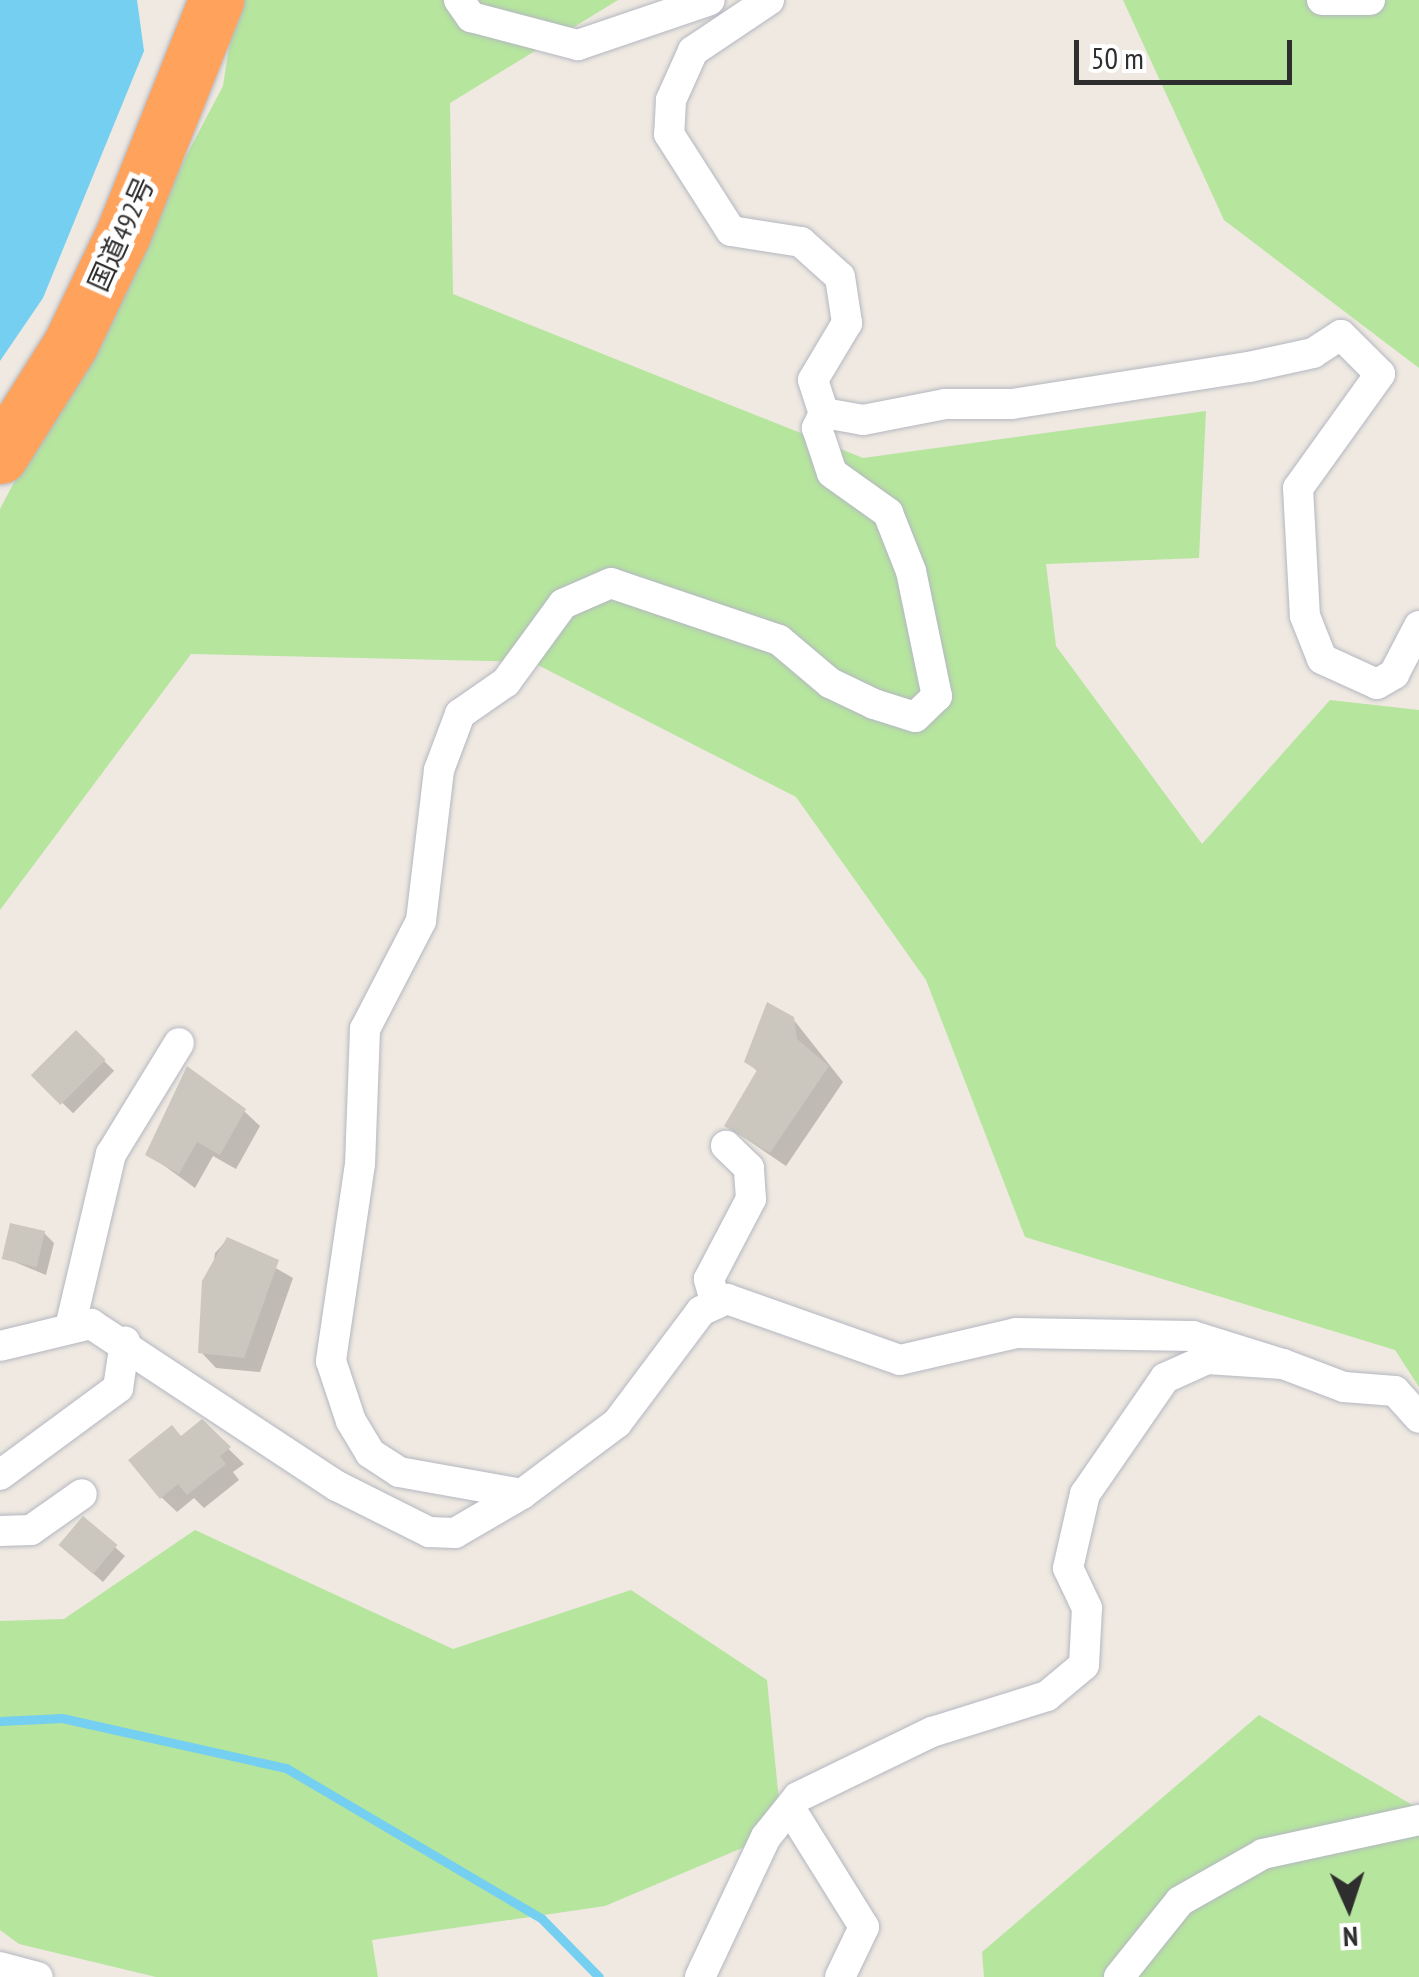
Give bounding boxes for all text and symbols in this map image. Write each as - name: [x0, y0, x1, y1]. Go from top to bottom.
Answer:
- scale bar: [1079, 20, 1296, 82]
- text: 50 m: [1091, 38, 1144, 77]
- street label: 国道492号: [81, 172, 161, 296]
- north arrow: [1299, 1857, 1399, 1957]
- text: N: [1342, 1919, 1359, 1956]

